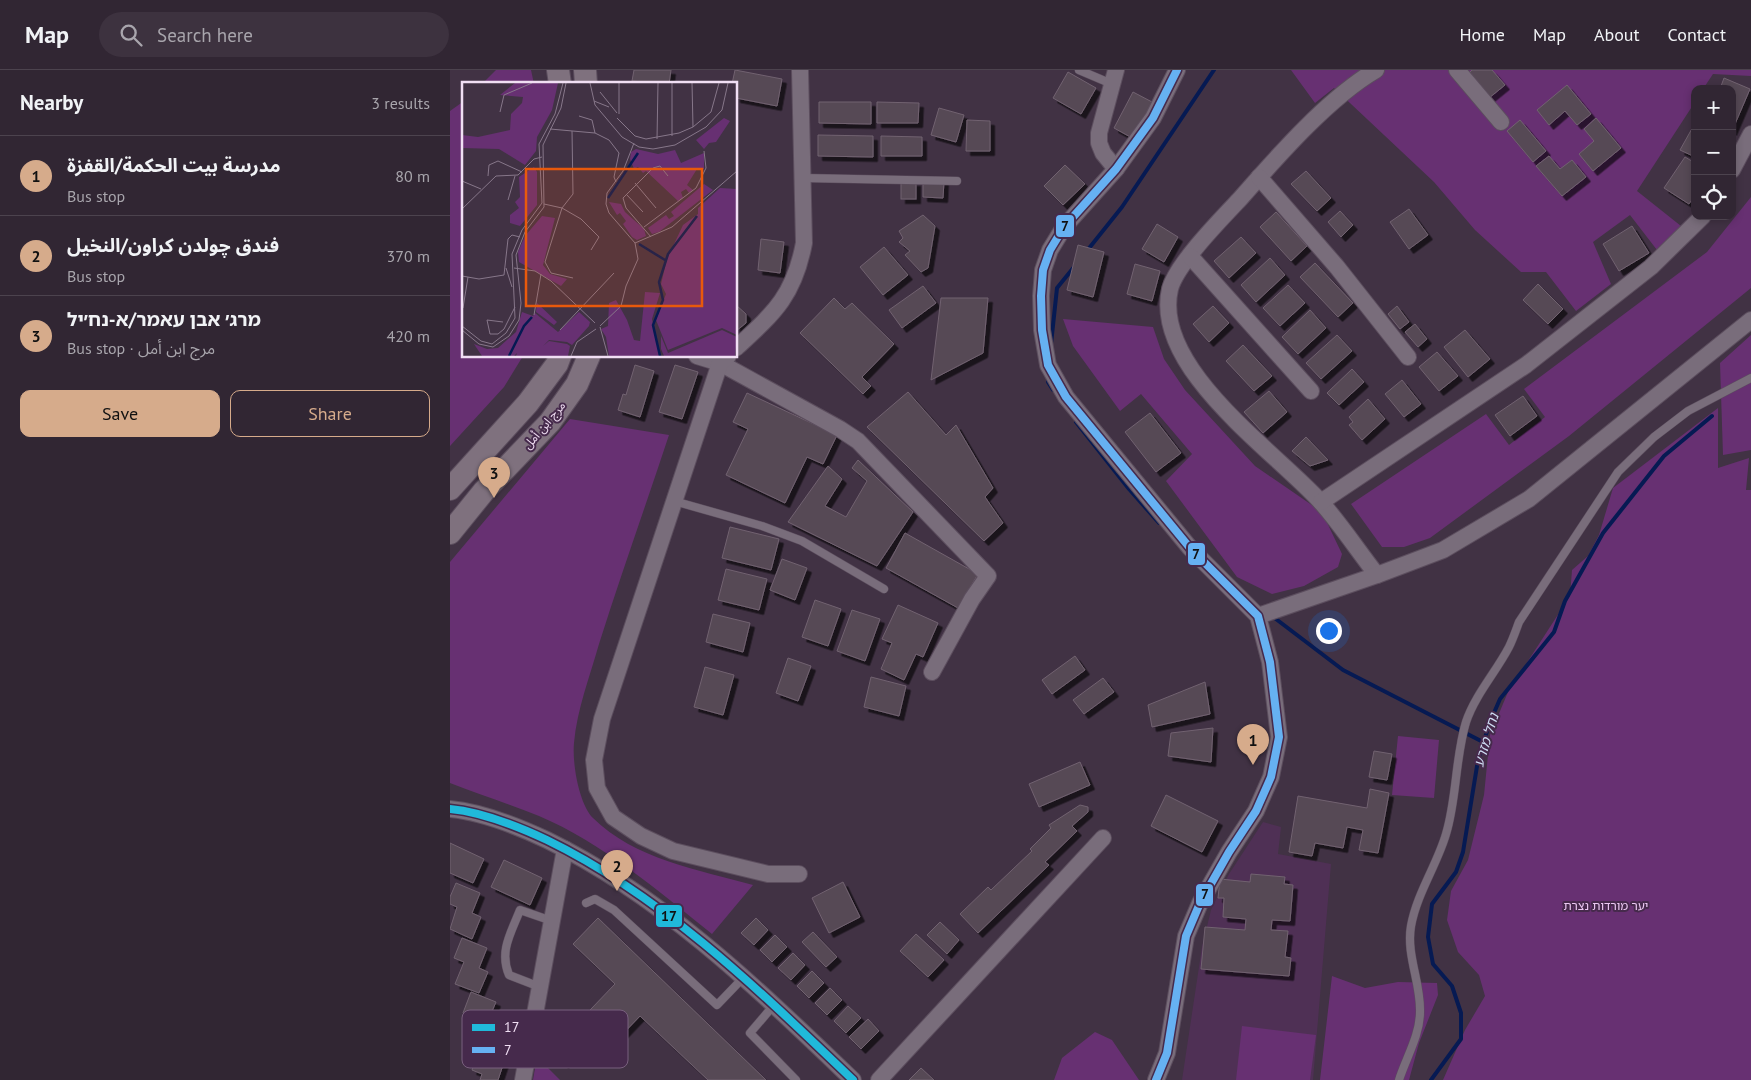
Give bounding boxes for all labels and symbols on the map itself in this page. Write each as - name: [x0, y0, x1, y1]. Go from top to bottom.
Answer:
- inset map: [462, 82, 738, 358]
- line badge: 7: [1055, 214, 1075, 238]
- text: 7: [1061, 217, 1069, 235]
- street label: مرج ابن أمل: [520, 398, 570, 453]
- pin: 3: [478, 457, 510, 498]
- line badge: 7: [1187, 542, 1206, 566]
- text: 7: [1192, 545, 1200, 563]
- your location: [1316, 618, 1342, 644]
- water label: נחל מזרע: [1469, 709, 1503, 769]
- pin: 1: [1237, 724, 1269, 765]
- pin: 2: [601, 850, 633, 891]
- line badge: 7: [1195, 883, 1214, 907]
- text: 7: [1201, 885, 1209, 903]
- park label: יער מורדות נצרת: [1564, 898, 1648, 913]
- line badge: 17: [655, 904, 683, 928]
- text: 17: [661, 907, 677, 925]
- legend: [462, 1010, 628, 1068]
- text: 17: [504, 1018, 519, 1036]
- text: 7: [504, 1041, 512, 1059]

